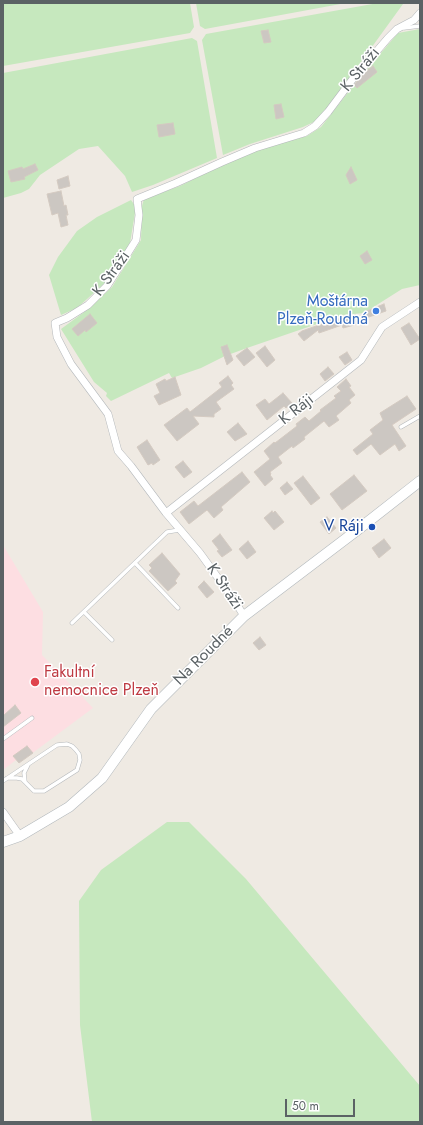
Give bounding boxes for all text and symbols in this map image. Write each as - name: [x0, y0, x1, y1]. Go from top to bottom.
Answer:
- street label: K Stráži: [337, 44, 385, 96]
- street label: K Stráži: [89, 248, 135, 300]
- place label: Moštárna Plzeň-Roudná: [277, 292, 368, 330]
- marker: Moštárna Plzeň-Roudná: [371, 306, 381, 316]
- street label: K Ráji: [276, 391, 318, 429]
- place label: V Ráji: [324, 517, 364, 537]
- marker: V Ráji: [367, 522, 377, 532]
- street label: K Stráži: [202, 560, 246, 614]
- street label: Na Roudné: [170, 622, 238, 690]
- place label: Fakultní nemocnice Plzeň: [44, 663, 159, 701]
- marker: Fakultní nemocnice Plzeň: [29, 676, 41, 688]
- scale bar: [287, 1091, 357, 1117]
- text: 50 m: [292, 1097, 319, 1115]

